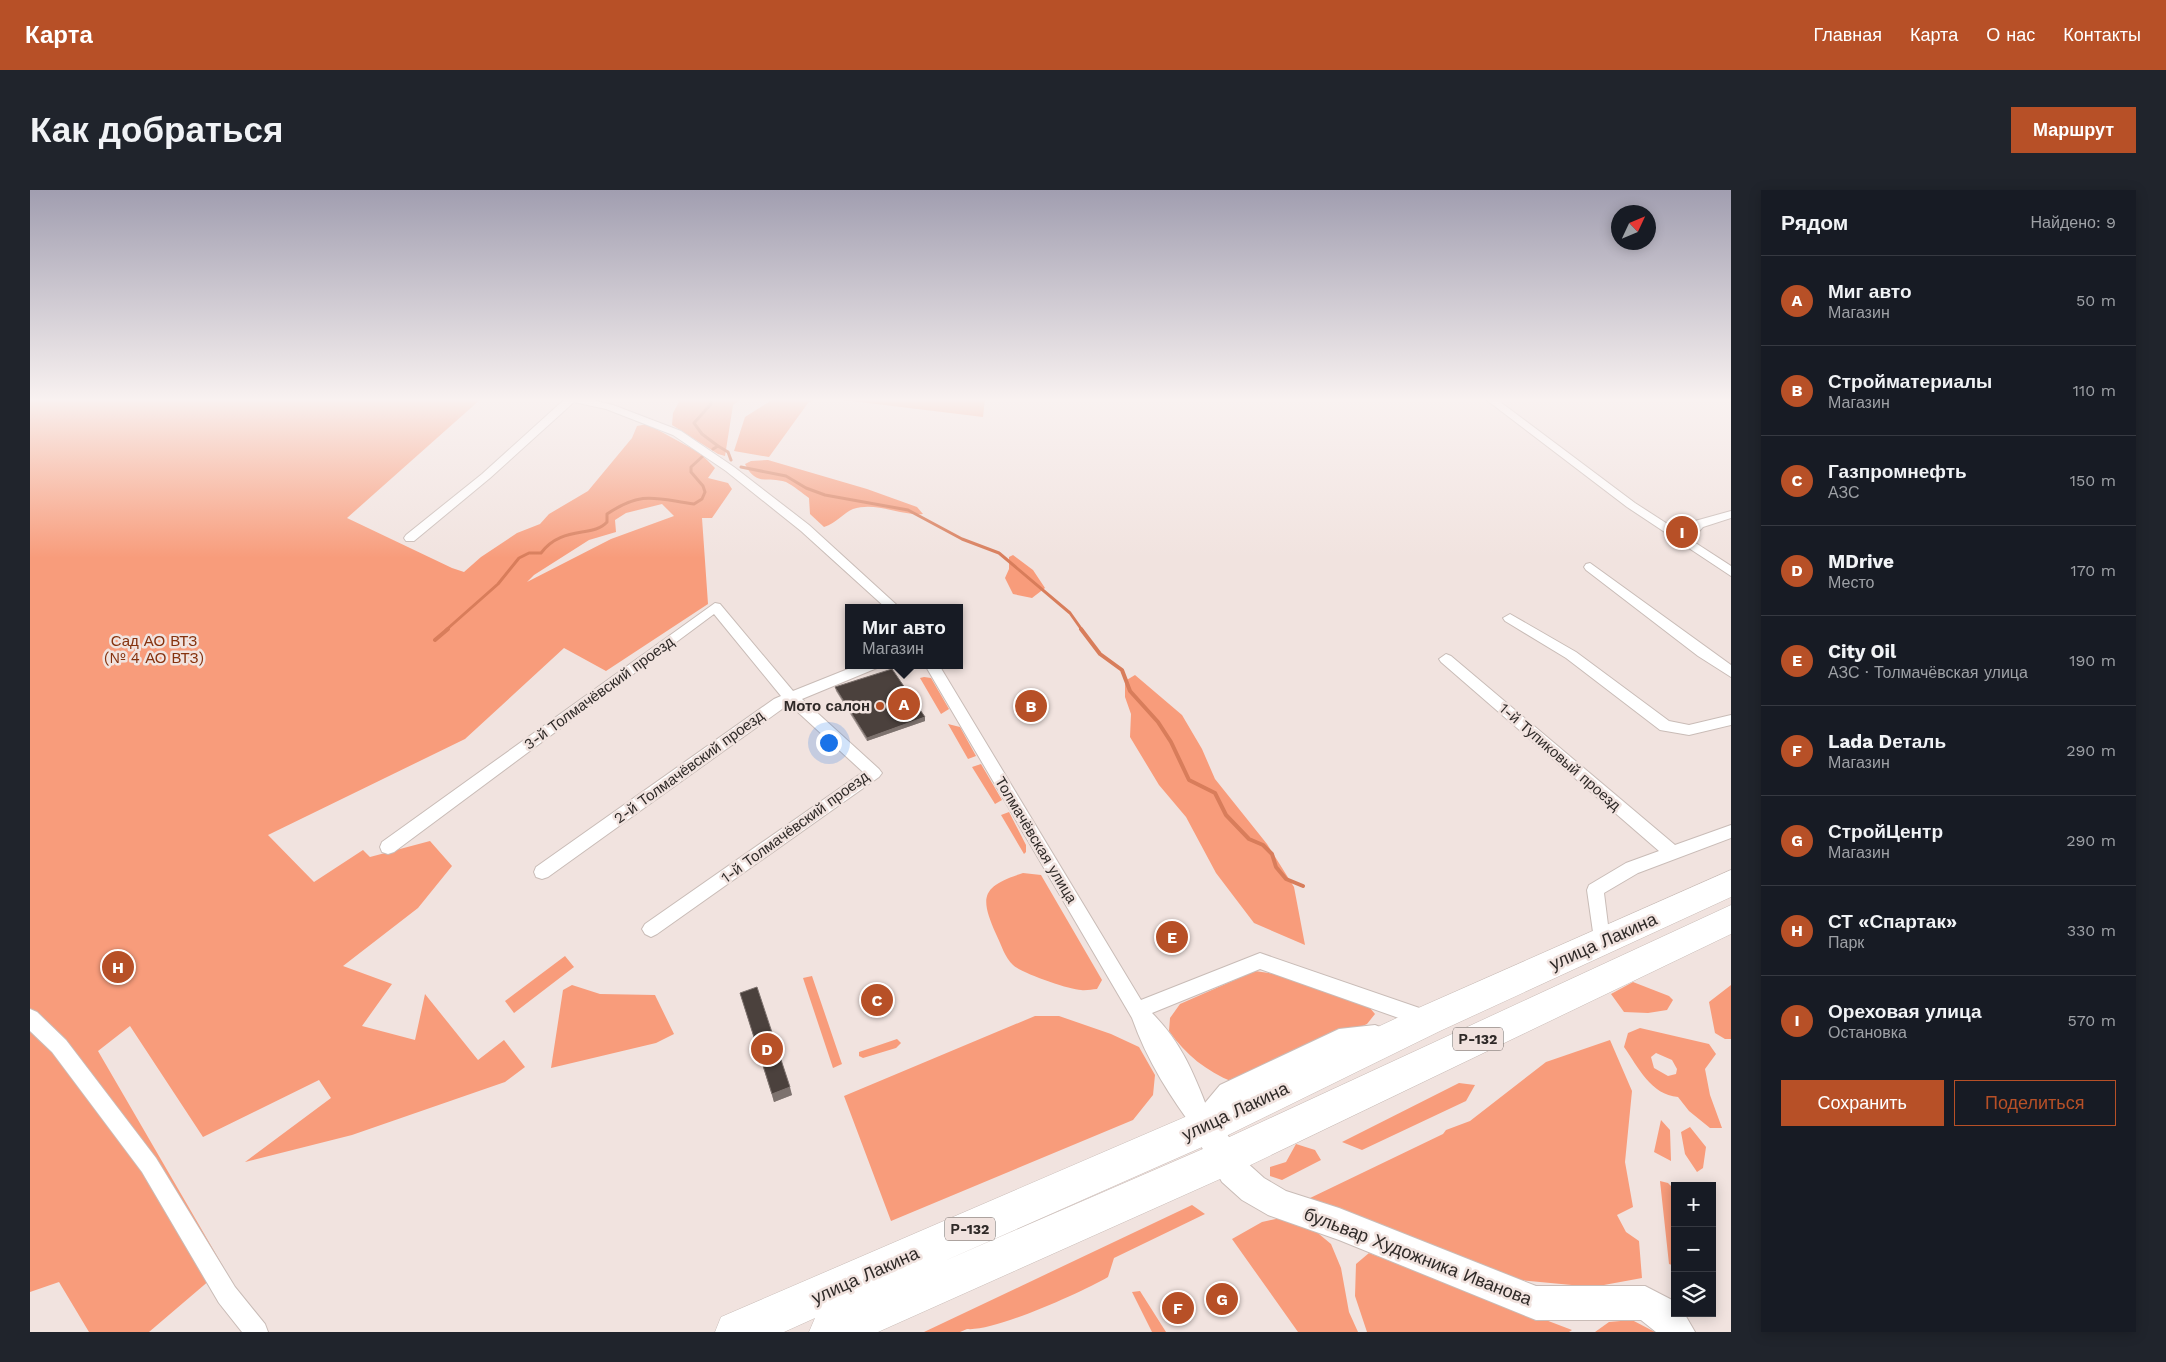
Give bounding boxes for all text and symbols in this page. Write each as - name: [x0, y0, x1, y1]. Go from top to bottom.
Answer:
- text: Карта: [25, 21, 93, 49]
- text: Главная: [1813, 24, 1882, 45]
- text: Карта: [1910, 24, 1958, 45]
- text: О нас: [1986, 24, 2035, 45]
- text: Контакты: [2063, 24, 2141, 45]
- button: Маршрут: [2011, 107, 2136, 153]
- text: Как добраться: [30, 109, 283, 151]
- north arrow: [1611, 205, 1656, 250]
- text: Рядом: [1781, 210, 1848, 235]
- text: Найдено: 9: [2031, 213, 2116, 232]
- text: Миг авто: [1828, 280, 1912, 303]
- text: A: [1792, 291, 1802, 310]
- text: 50 m: [2076, 291, 2116, 310]
- text: Магазин: [1828, 303, 1890, 322]
- text: Стройматериалы: [1828, 370, 1992, 393]
- text: B: [1792, 381, 1802, 400]
- text: 110 m: [2073, 381, 2116, 400]
- text: Магазин: [1828, 393, 1890, 412]
- text: Газпромнефть: [1828, 460, 1967, 483]
- text: C: [1792, 471, 1802, 490]
- text: 150 m: [2070, 471, 2116, 490]
- text: АЗС: [1828, 483, 1860, 502]
- pin: I: [1666, 513, 1698, 551]
- text: MDrive: [1828, 550, 1894, 573]
- text: D: [1791, 561, 1803, 580]
- text: 170 m: [2070, 561, 2116, 580]
- text: Место: [1828, 573, 1874, 592]
- popup: [845, 604, 963, 669]
- text: Миг авто: [862, 616, 946, 639]
- park label: Сад АО ВТЗ (№ 4 АО ВТЗ): [104, 632, 204, 667]
- street label: 3-й Толмачёвский проезд: [521, 632, 678, 753]
- text: Магазин: [862, 639, 924, 658]
- text: City Oil: [1828, 640, 1896, 663]
- text: E: [1792, 651, 1802, 670]
- text: 190 m: [2069, 651, 2116, 670]
- text: АЗС · Толмачёвская улица: [1828, 663, 2028, 682]
- pin: A: [888, 685, 920, 723]
- pin: B: [1015, 687, 1047, 725]
- place label: Мото салон: [784, 697, 870, 715]
- street label: 1-й Тупиковый проезд: [1496, 699, 1624, 815]
- marker: Мото салон: [874, 700, 886, 712]
- street label: 2-й Толмачёвский проезд: [611, 706, 768, 827]
- your location: [816, 730, 842, 756]
- text: Lada Dеталь: [1828, 730, 1946, 753]
- text: F: [1792, 741, 1802, 760]
- text: 290 m: [2066, 741, 2116, 760]
- text: Магазин: [1828, 753, 1890, 772]
- street label: 1-й Толмачёвский проезд: [718, 767, 873, 887]
- street label: Толмачёвская улица: [991, 774, 1081, 907]
- text: СтройЦентр: [1828, 820, 1943, 843]
- text: G: [1791, 831, 1803, 850]
- text: 290 m: [2066, 831, 2116, 850]
- text: Магазин: [1828, 843, 1890, 862]
- street label: улица Лакина: [1546, 908, 1661, 974]
- text: СТ «Спартак»: [1828, 910, 1957, 933]
- pin: E: [1156, 918, 1188, 956]
- text: H: [1791, 921, 1803, 940]
- text: 330 m: [2067, 921, 2116, 940]
- text: Парк: [1828, 933, 1864, 952]
- pin: H: [102, 948, 134, 986]
- pin: C: [861, 981, 893, 1019]
- text: Ореховая улица: [1828, 1000, 1981, 1023]
- text: I: [1794, 1011, 1800, 1030]
- text: 570 m: [2067, 1011, 2116, 1030]
- text: Остановка: [1828, 1023, 1907, 1042]
- road number: Р-132: [1453, 1028, 1503, 1051]
- pin: D: [751, 1030, 783, 1068]
- street label: улица Лакина: [1178, 1077, 1293, 1145]
- button: Сохранить: [1781, 1080, 1944, 1126]
- button: Поделиться: [1954, 1080, 2116, 1126]
- map controls: [1671, 1182, 1716, 1317]
- button: +: [1671, 1182, 1716, 1227]
- street label: бульвар Художника Иванова: [1301, 1203, 1536, 1310]
- road number: Р-132: [945, 1218, 995, 1240]
- button: −: [1671, 1227, 1716, 1272]
- street label: улица Лакина: [808, 1242, 923, 1308]
- button: layers: [1671, 1272, 1716, 1317]
- pin: G: [1206, 1280, 1238, 1318]
- pin: F: [1162, 1289, 1194, 1327]

